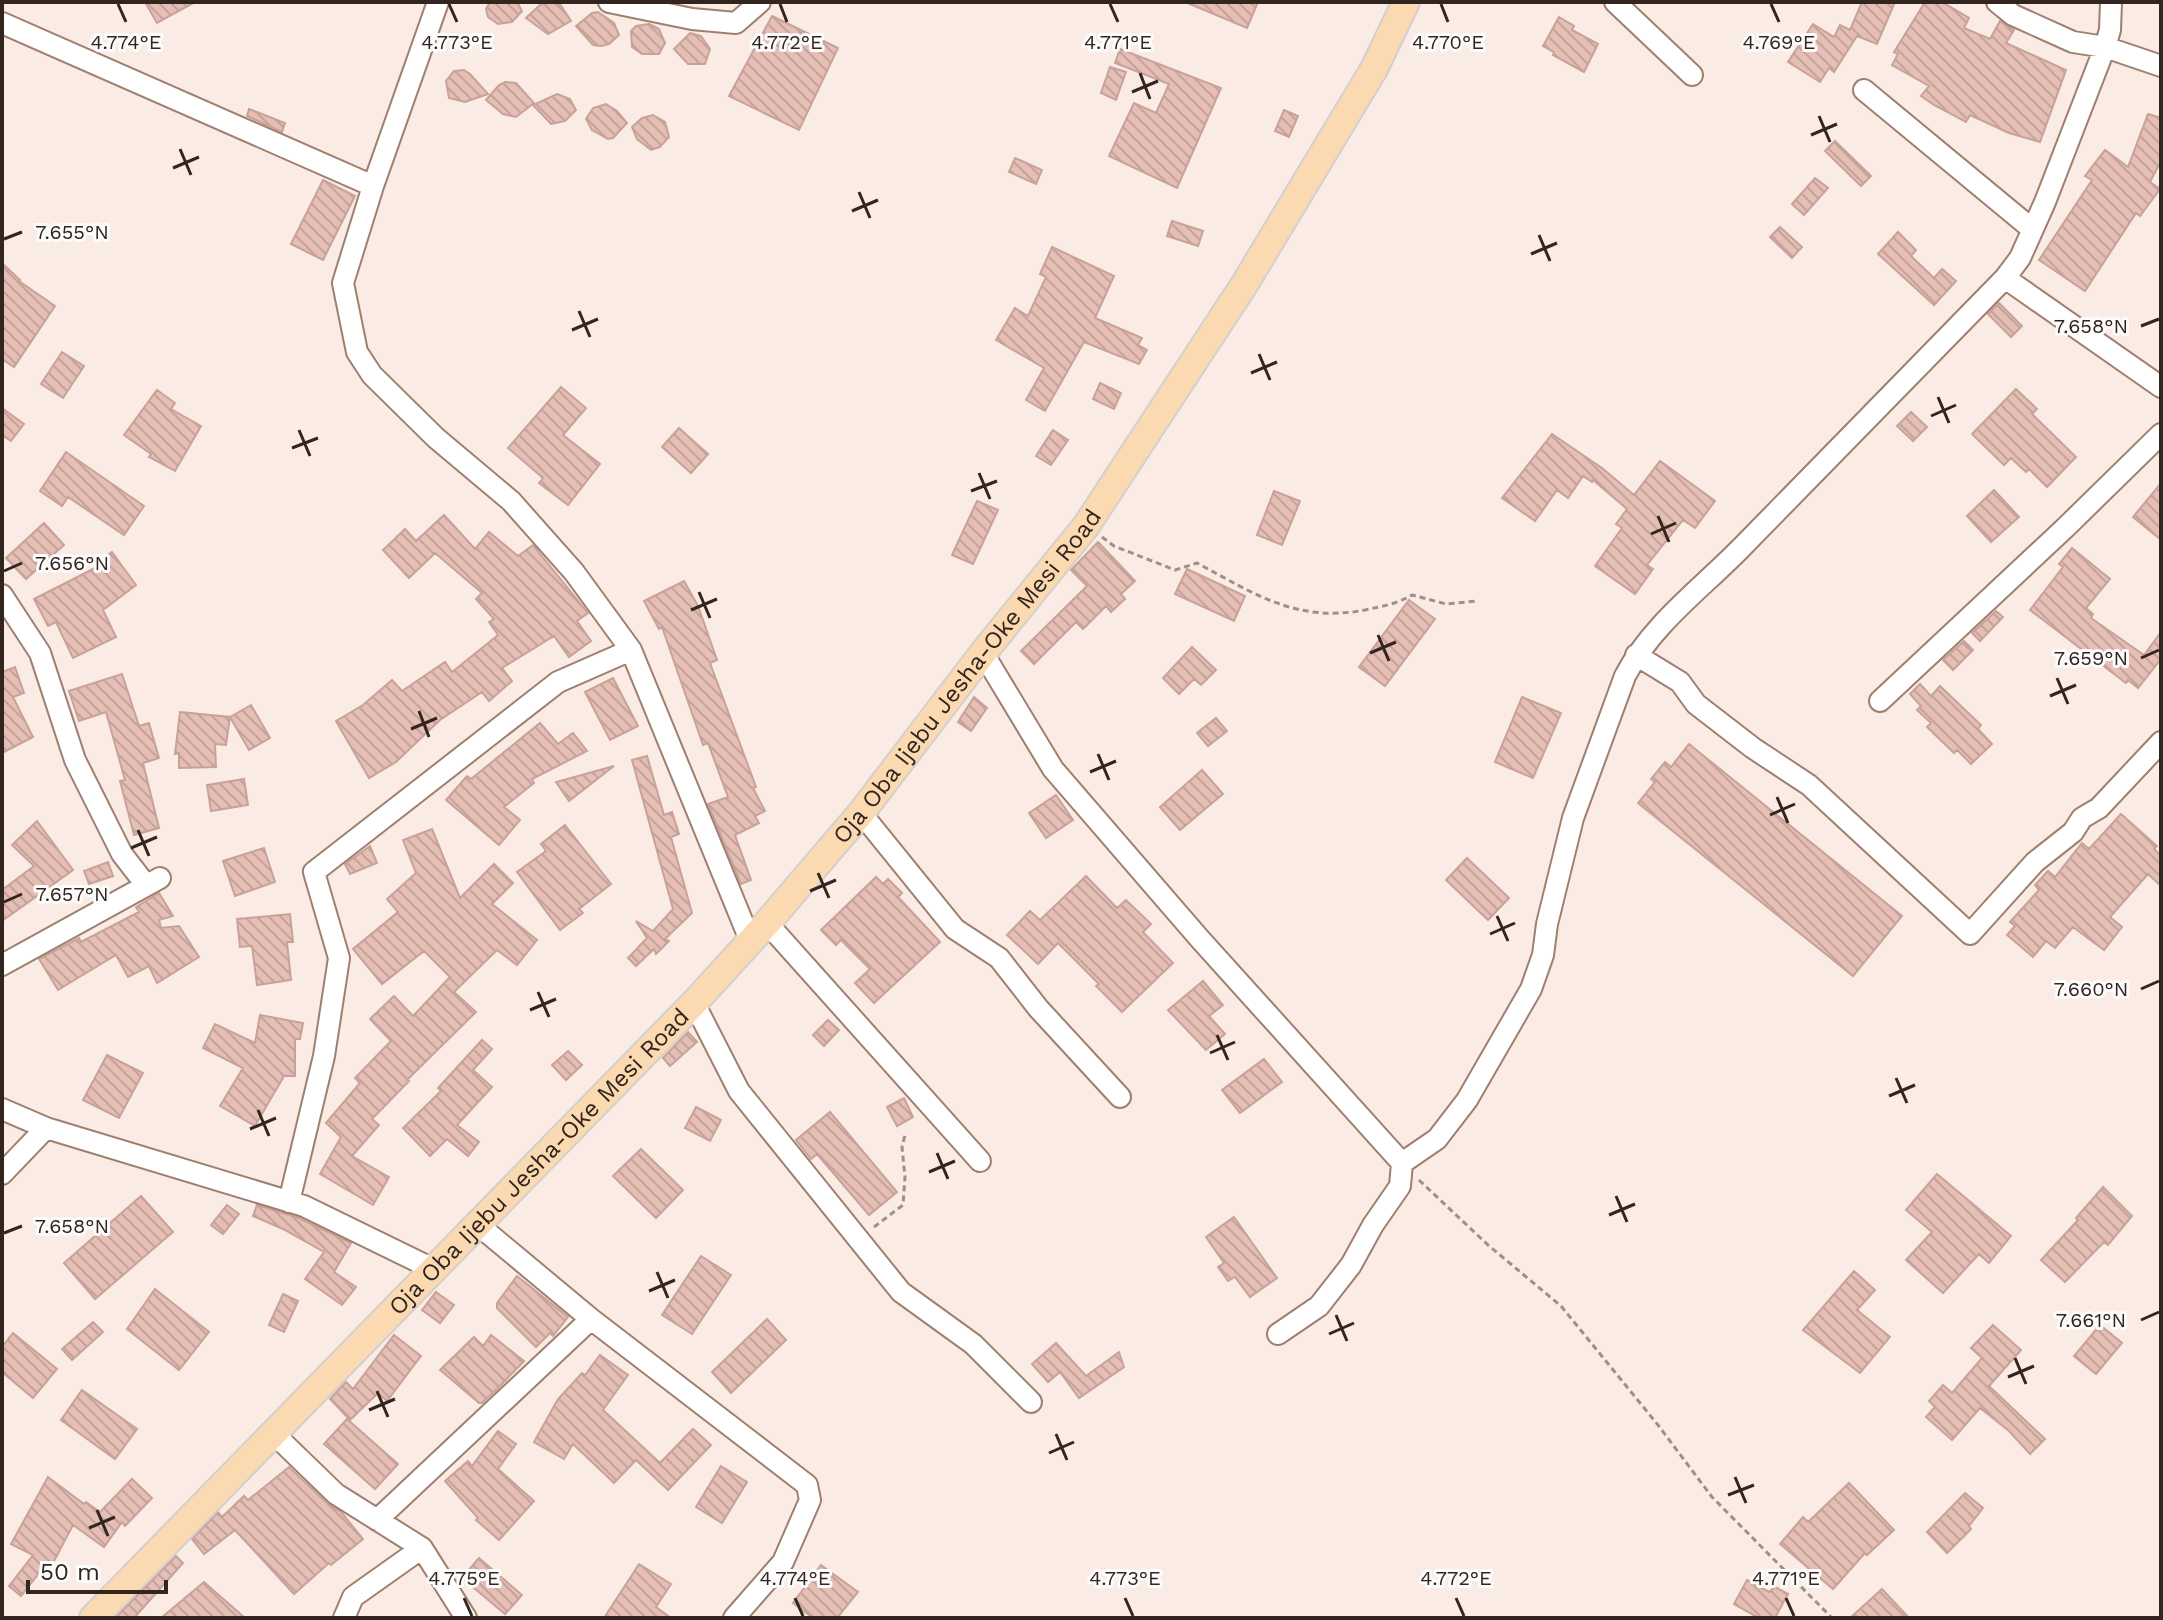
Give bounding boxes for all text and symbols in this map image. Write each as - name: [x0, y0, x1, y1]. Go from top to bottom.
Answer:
- text: 4.774°E: [91, 30, 161, 54]
- text: 4.773°E: [421, 30, 493, 54]
- text: 4.772°E: [751, 30, 823, 54]
- text: 4.771°E: [1084, 30, 1152, 54]
- text: 4.770°E: [1412, 30, 1484, 54]
- text: 4.769°E: [1743, 30, 1815, 54]
- text: 7.655°N: [35, 220, 109, 244]
- text: 7.658°N: [2054, 314, 2128, 338]
- street label: Oja Oba Ijebu Jesha-Oke Mesi Road: [827, 504, 1107, 849]
- text: 7.656°N: [35, 551, 109, 575]
- text: 7.659°N: [2054, 646, 2128, 670]
- text: 7.657°N: [35, 882, 109, 906]
- text: 7.660°N: [2054, 977, 2128, 1001]
- street label: Oja Oba Ijebu Jesha-Oke Mesi Road: [383, 1003, 695, 1321]
- text: 7.658°N: [35, 1214, 109, 1238]
- text: 7.661°N: [2056, 1308, 2126, 1332]
- scale bar: [28, 1544, 166, 1594]
- text: 50 m: [40, 1558, 100, 1586]
- text: 4.775°E: [428, 1566, 500, 1590]
- text: 4.774°E: [760, 1566, 830, 1590]
- text: 4.773°E: [1089, 1566, 1161, 1590]
- text: 4.772°E: [1420, 1566, 1492, 1590]
- text: 4.771°E: [1752, 1566, 1820, 1590]

